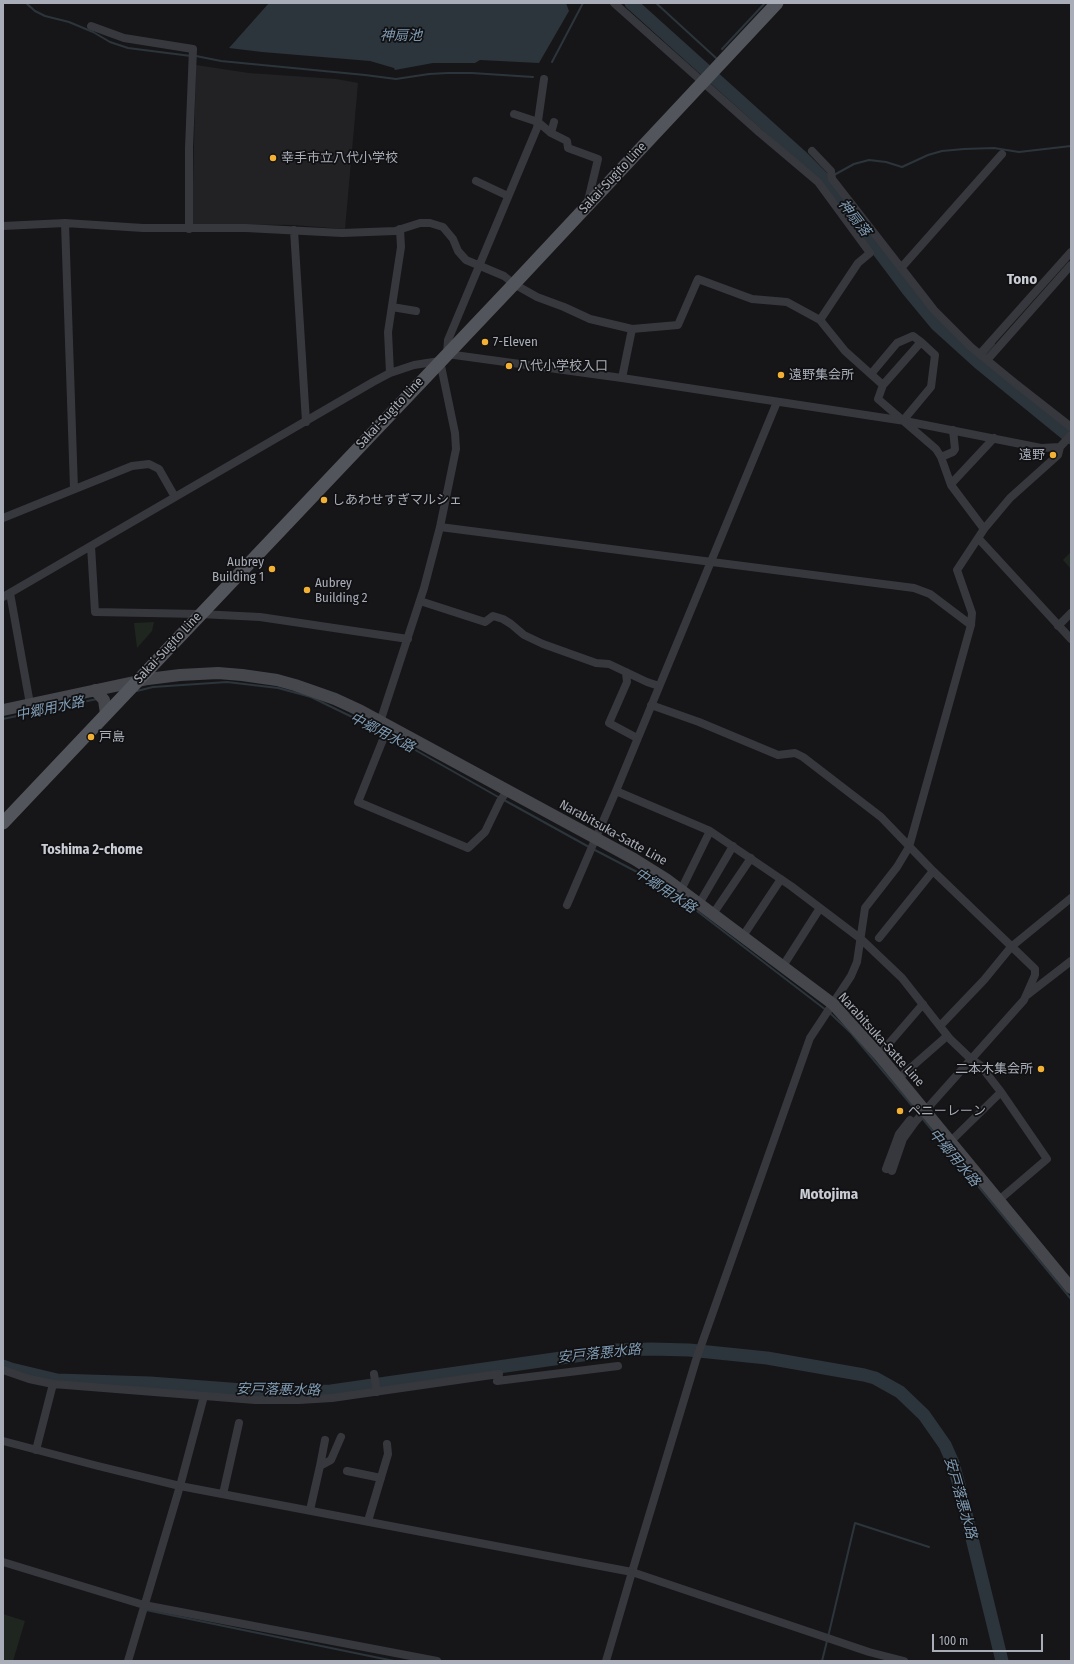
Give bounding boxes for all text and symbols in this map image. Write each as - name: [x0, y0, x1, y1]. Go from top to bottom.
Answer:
- water label: 神扇池: [380, 28, 422, 44]
- street label: Sakai-Sugito Line: [576, 139, 650, 217]
- place label: 幸手市立八代小学校: [281, 150, 398, 166]
- marker: 幸手市立八代小学校: [268, 153, 278, 163]
- water label: 神扇落: [834, 196, 874, 240]
- district label: Tono: [1007, 271, 1037, 289]
- place label: 7-Eleven: [493, 334, 538, 350]
- marker: 7-Eleven: [480, 337, 490, 347]
- place label: 八代小学校入口: [517, 358, 608, 374]
- marker: 八代小学校入口: [504, 361, 514, 371]
- place label: 遠野集会所: [789, 367, 854, 383]
- marker: 遠野集会所: [776, 370, 786, 380]
- street label: Sakai-Sugito Line: [353, 374, 427, 452]
- place label: 遠野: [1019, 447, 1045, 463]
- marker: 遠野: [1048, 450, 1058, 460]
- place label: しあわせすぎマルシェ: [332, 492, 462, 508]
- marker: しあわせすぎマルシェ: [319, 495, 329, 505]
- place label: Aubrey Building 1: [212, 554, 264, 585]
- marker: Aubrey Building 1: [267, 564, 277, 574]
- place label: Aubrey Building 2: [315, 575, 368, 606]
- marker: Aubrey Building 2: [302, 585, 312, 595]
- street label: Sakai-Sugito Line: [131, 609, 205, 687]
- water label: 中郷用水路: [14, 694, 86, 724]
- water label: 中郷用水路: [347, 710, 417, 756]
- place label: 戸島: [99, 729, 125, 745]
- marker: 戸島: [86, 732, 96, 742]
- street label: Narabitsuka-Satte Line: [556, 797, 670, 869]
- district label: Toshima 2-chome: [41, 842, 143, 858]
- water label: 中郷用水路: [631, 865, 699, 917]
- street label: Narabitsuka-Satte Line: [835, 990, 927, 1090]
- place label: 二本木集会所: [955, 1061, 1033, 1077]
- marker: 二本木集会所: [1036, 1064, 1046, 1074]
- place label: ペニーレーン: [908, 1103, 986, 1119]
- marker: ペニーレーン: [895, 1106, 905, 1116]
- water label: 中郷用水路: [925, 1126, 983, 1190]
- district label: Motojima: [800, 1186, 858, 1204]
- water label: 安戸落悪水路: [556, 1341, 642, 1367]
- water label: 安戸落悪水路: [236, 1381, 320, 1399]
- water label: 安戸落悪水路: [940, 1455, 980, 1541]
- scale bar: [934, 1626, 1045, 1652]
- text: 100 m: [939, 1634, 968, 1648]

